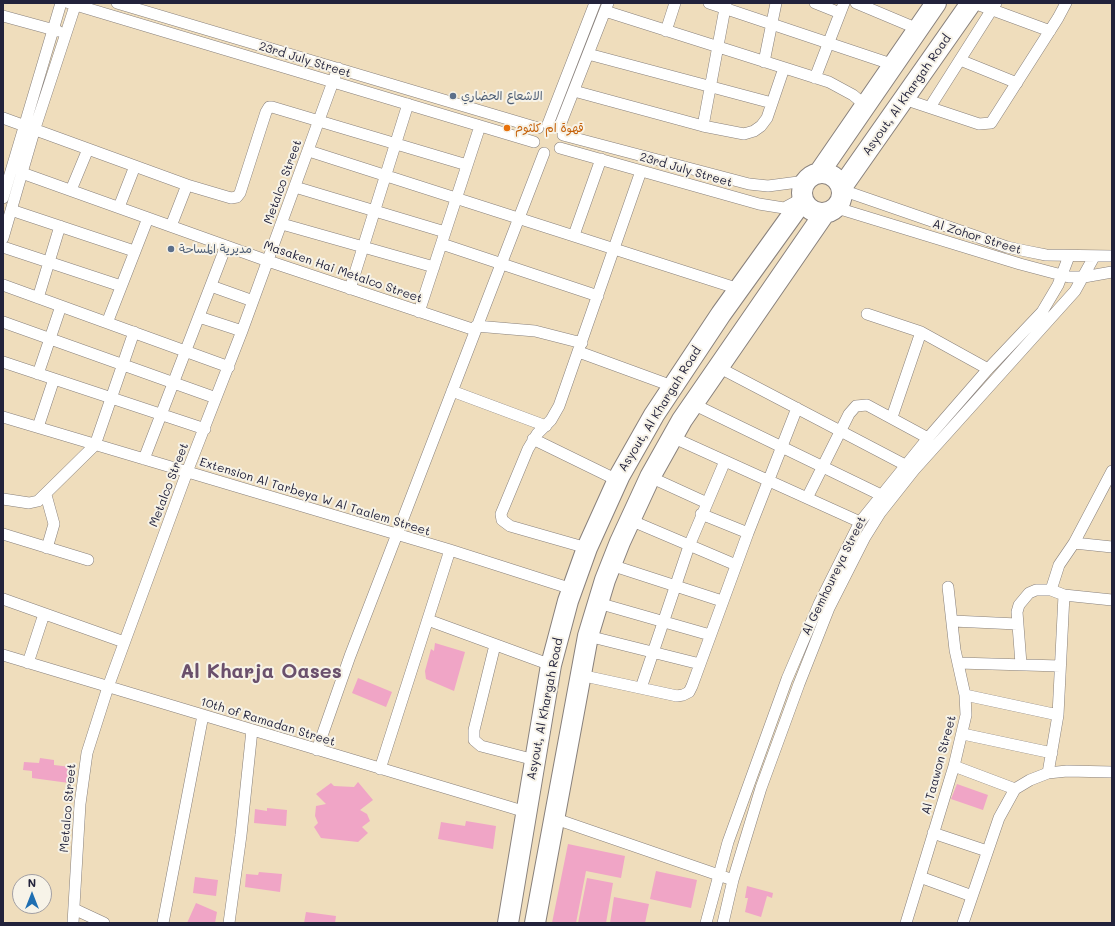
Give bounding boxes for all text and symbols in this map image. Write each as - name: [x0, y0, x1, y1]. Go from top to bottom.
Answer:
- street label: Asyout, Al Khargah Road: [860, 32, 954, 158]
- street label: 23rd July Street: [257, 39, 353, 81]
- place label: الاشعاع الحضاري: [461, 89, 543, 103]
- marker: الاشعاع الحضاري: [448, 91, 458, 101]
- place label: قهوة ام كلثوم: [515, 121, 584, 135]
- marker: قهوة ام كلثوم: [502, 123, 512, 133]
- street label: Metalco Street: [261, 138, 305, 226]
- street label: 23rd July Street: [638, 150, 734, 190]
- street label: Al Zohor Street: [931, 217, 1023, 257]
- street label: Masaken Hai Metalco Street: [262, 238, 424, 306]
- place label: مديرية المساحة: [179, 242, 252, 256]
- marker: مديرية المساحة: [166, 244, 176, 254]
- street label: Asyout, Al Khargah Road: [616, 344, 704, 474]
- street label: Metalco Street: [146, 441, 192, 529]
- street label: Extension Al Tarbeya W Al Taalem Street: [198, 455, 432, 539]
- street label: Al Gemhoureya Street: [799, 514, 869, 638]
- street label: Asyout, Al Khargah Road: [524, 637, 566, 781]
- district label: Al Kharja Oases: [180, 660, 342, 684]
- street label: 10th of Ramadan Street: [199, 695, 337, 749]
- street label: Al Taawon Street: [919, 714, 959, 816]
- street label: Metalco Street: [57, 763, 79, 853]
- north arrow: [12, 874, 52, 914]
- text: N: [28, 875, 36, 890]

